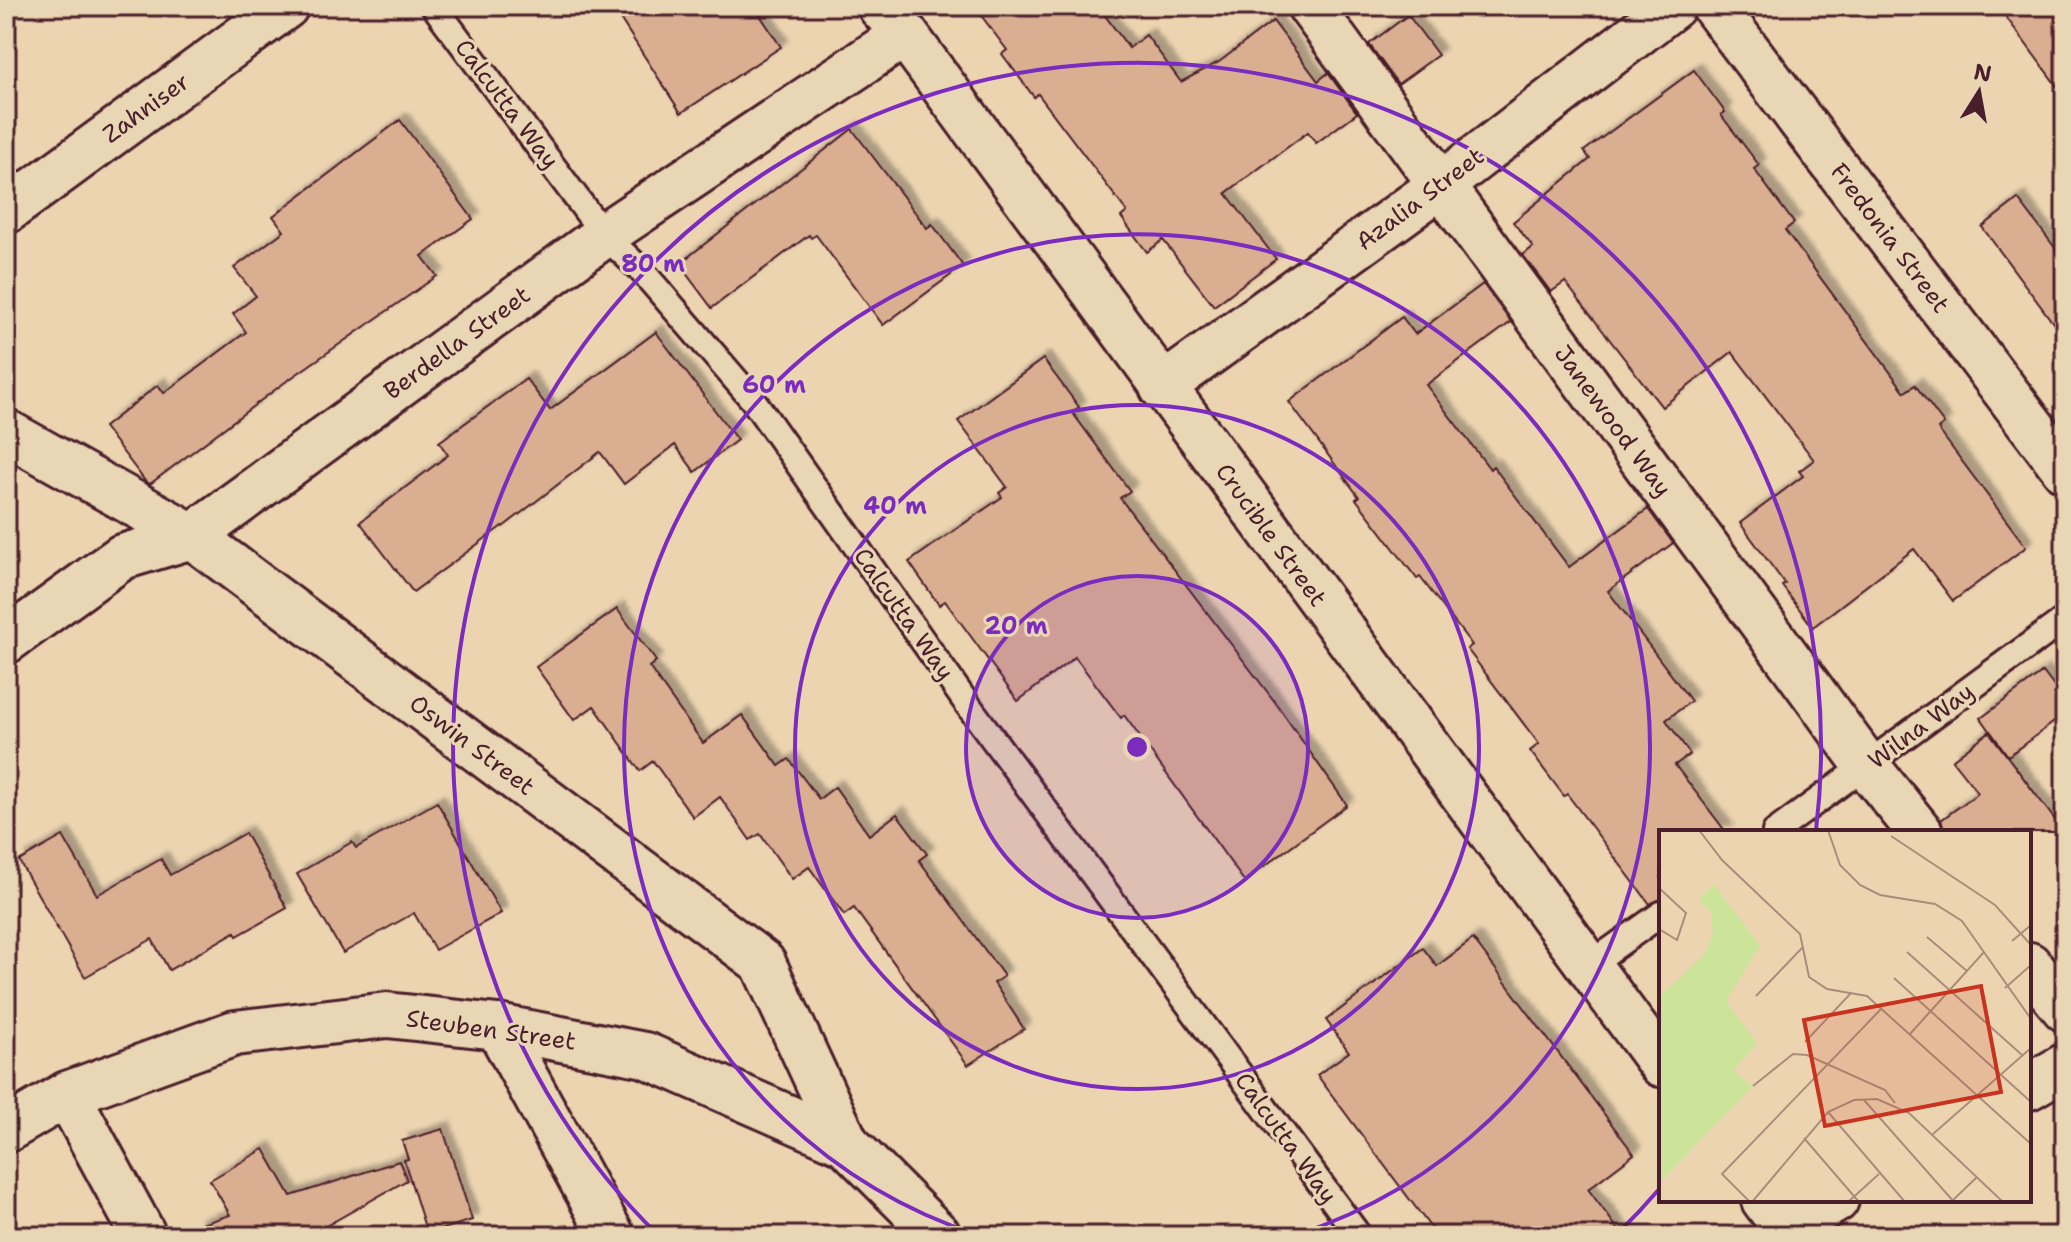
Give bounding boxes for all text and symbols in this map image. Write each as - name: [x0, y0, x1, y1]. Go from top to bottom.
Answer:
- street label: Calcutta Way: [448, 33, 566, 175]
- north arrow: [1939, 52, 2019, 132]
- text: N: [1971, 57, 1994, 89]
- street label: Zahniser: [96, 66, 196, 150]
- street label: Azalia Street: [1349, 140, 1491, 258]
- street label: Fredonia Street: [1823, 157, 1957, 319]
- text: 80 m: [621, 248, 685, 280]
- street label: Berdella Street: [377, 279, 537, 407]
- street label: Janewood Way: [1547, 339, 1679, 503]
- text: 60 m: [742, 369, 806, 401]
- street label: Crucible Street: [1208, 457, 1334, 613]
- text: 40 m: [863, 490, 927, 522]
- street label: Calcutta Way: [846, 541, 962, 687]
- text: 20 m: [984, 610, 1048, 642]
- street label: Wilna Way: [1861, 676, 1981, 776]
- street label: Oswin Street: [403, 687, 541, 803]
- centre of rings: [1123, 733, 1151, 761]
- inset map: [1659, 830, 2031, 1202]
- street label: Steuben Street: [404, 1002, 578, 1058]
- street label: Calcutta Way: [1228, 1066, 1344, 1210]

